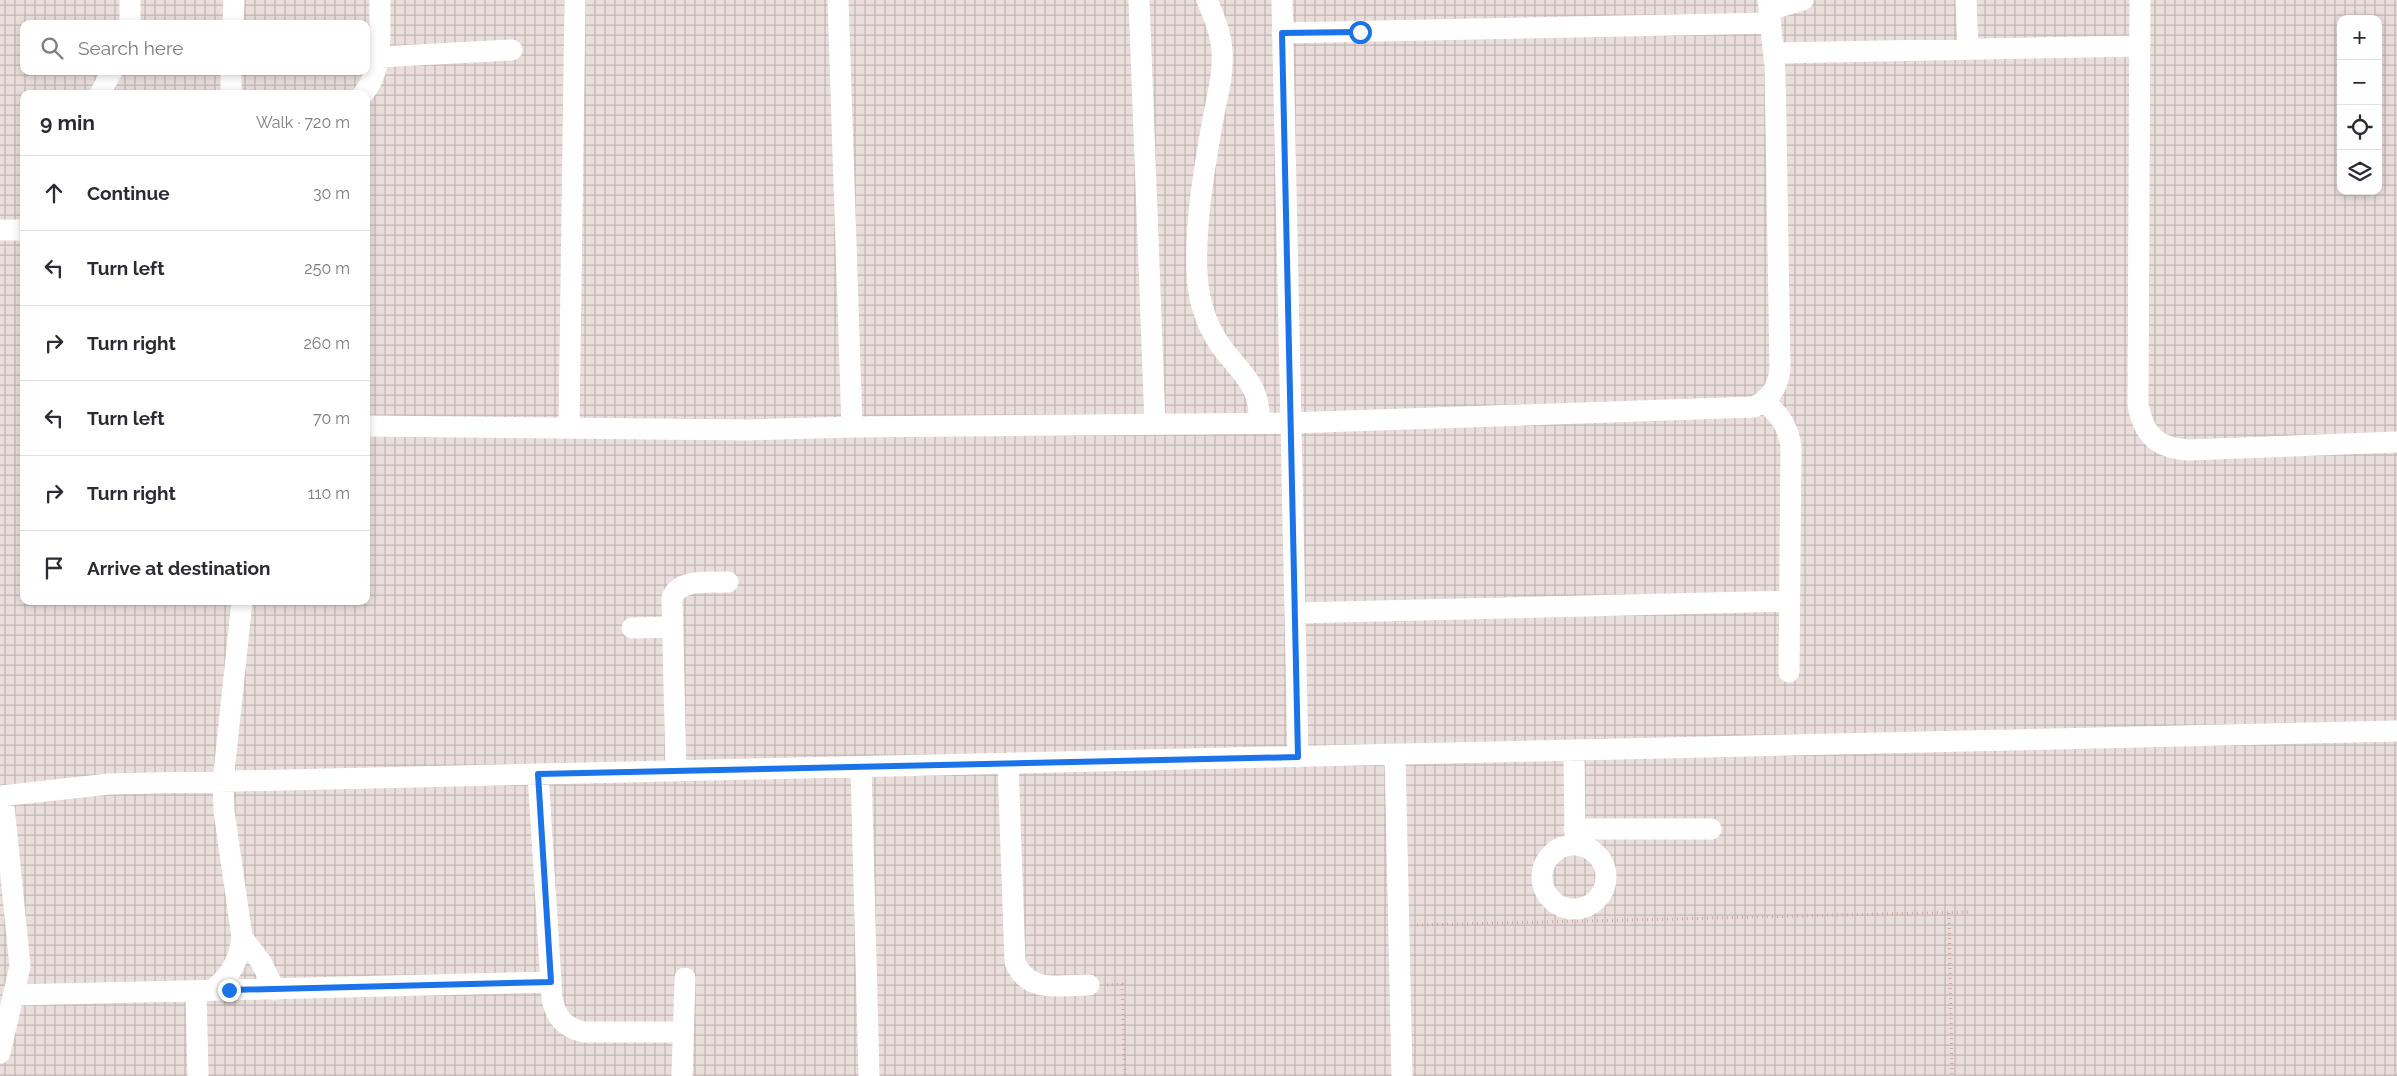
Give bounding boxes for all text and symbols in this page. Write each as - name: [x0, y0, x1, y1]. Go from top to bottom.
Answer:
- map controls: [2337, 15, 2382, 195]
- button: +: [2337, 15, 2382, 60]
- search box: [20, 20, 370, 75]
- route start: [1349, 21, 1372, 44]
- icon: search: [38, 34, 66, 62]
- text: Search here: [78, 37, 184, 59]
- button: −: [2337, 60, 2382, 105]
- button: locate: [2337, 105, 2382, 150]
- text: 9 min: [40, 110, 95, 135]
- text: Walk · 720 m: [256, 113, 350, 132]
- button: layers: [2337, 150, 2382, 195]
- icon: ahead: [40, 179, 68, 207]
- text: Continue: [87, 182, 170, 204]
- text: 30 m: [313, 184, 350, 203]
- icon: left: [40, 254, 68, 282]
- text: Turn left: [87, 257, 164, 279]
- text: 250 m: [304, 259, 350, 278]
- icon: right: [40, 329, 68, 357]
- text: Turn right: [87, 332, 176, 354]
- text: 260 m: [303, 334, 350, 353]
- icon: left: [40, 404, 68, 432]
- text: Turn left: [87, 407, 164, 429]
- text: 70 m: [313, 409, 350, 428]
- icon: right: [40, 479, 68, 507]
- text: Turn right: [87, 482, 176, 504]
- text: 110 m: [308, 484, 350, 503]
- icon: arrive: [40, 554, 68, 582]
- text: Arrive at destination: [87, 557, 271, 579]
- route end: [218, 979, 241, 1002]

